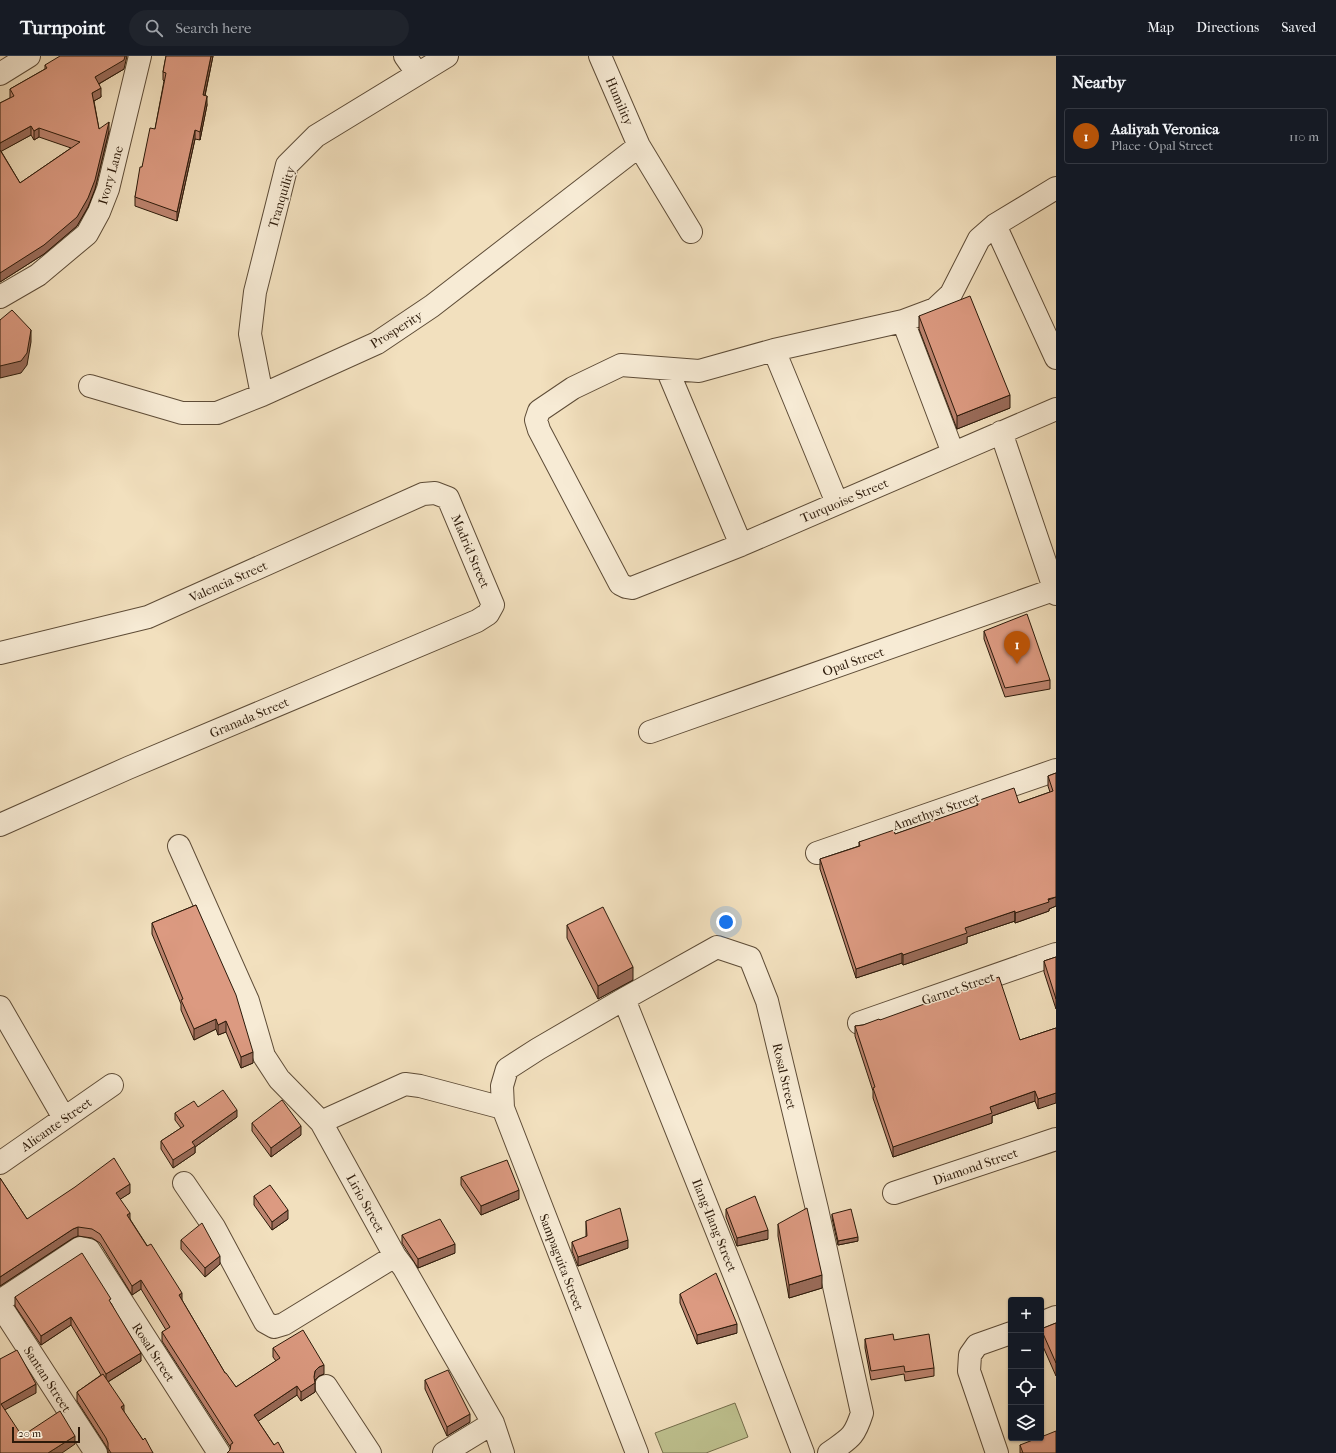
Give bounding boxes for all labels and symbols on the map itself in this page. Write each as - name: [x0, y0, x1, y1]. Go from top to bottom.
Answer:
- street label: Humility: [603, 75, 637, 129]
- street label: Ivory Lane: [95, 143, 126, 206]
- street label: Tranquility: [265, 163, 298, 230]
- street label: Prosperity: [367, 307, 426, 351]
- street label: Turquoise Street: [798, 475, 891, 526]
- street label: Madrid Street: [448, 512, 493, 591]
- street label: Valencia Street: [186, 557, 270, 606]
- pin: 1: [1004, 631, 1030, 664]
- street label: Opal Street: [820, 644, 886, 679]
- street label: Granada Street: [207, 694, 291, 741]
- street label: Amethyst Street: [890, 790, 982, 834]
- your location: [716, 912, 736, 932]
- street label: Garnet Street: [920, 969, 997, 1008]
- street label: Rosal Street: [770, 1042, 799, 1111]
- street label: Alicante Street: [17, 1094, 95, 1155]
- street label: Diamond Street: [931, 1145, 1020, 1188]
- street label: Lirio Street: [343, 1171, 388, 1235]
- street label: Ilang-Ilang Street: [689, 1177, 740, 1274]
- street label: Sampaguita Street: [536, 1212, 587, 1313]
- street label: Rosal Street: [129, 1320, 178, 1385]
- street label: Santan Street: [21, 1344, 75, 1415]
- scale bar: [12, 1425, 80, 1444]

